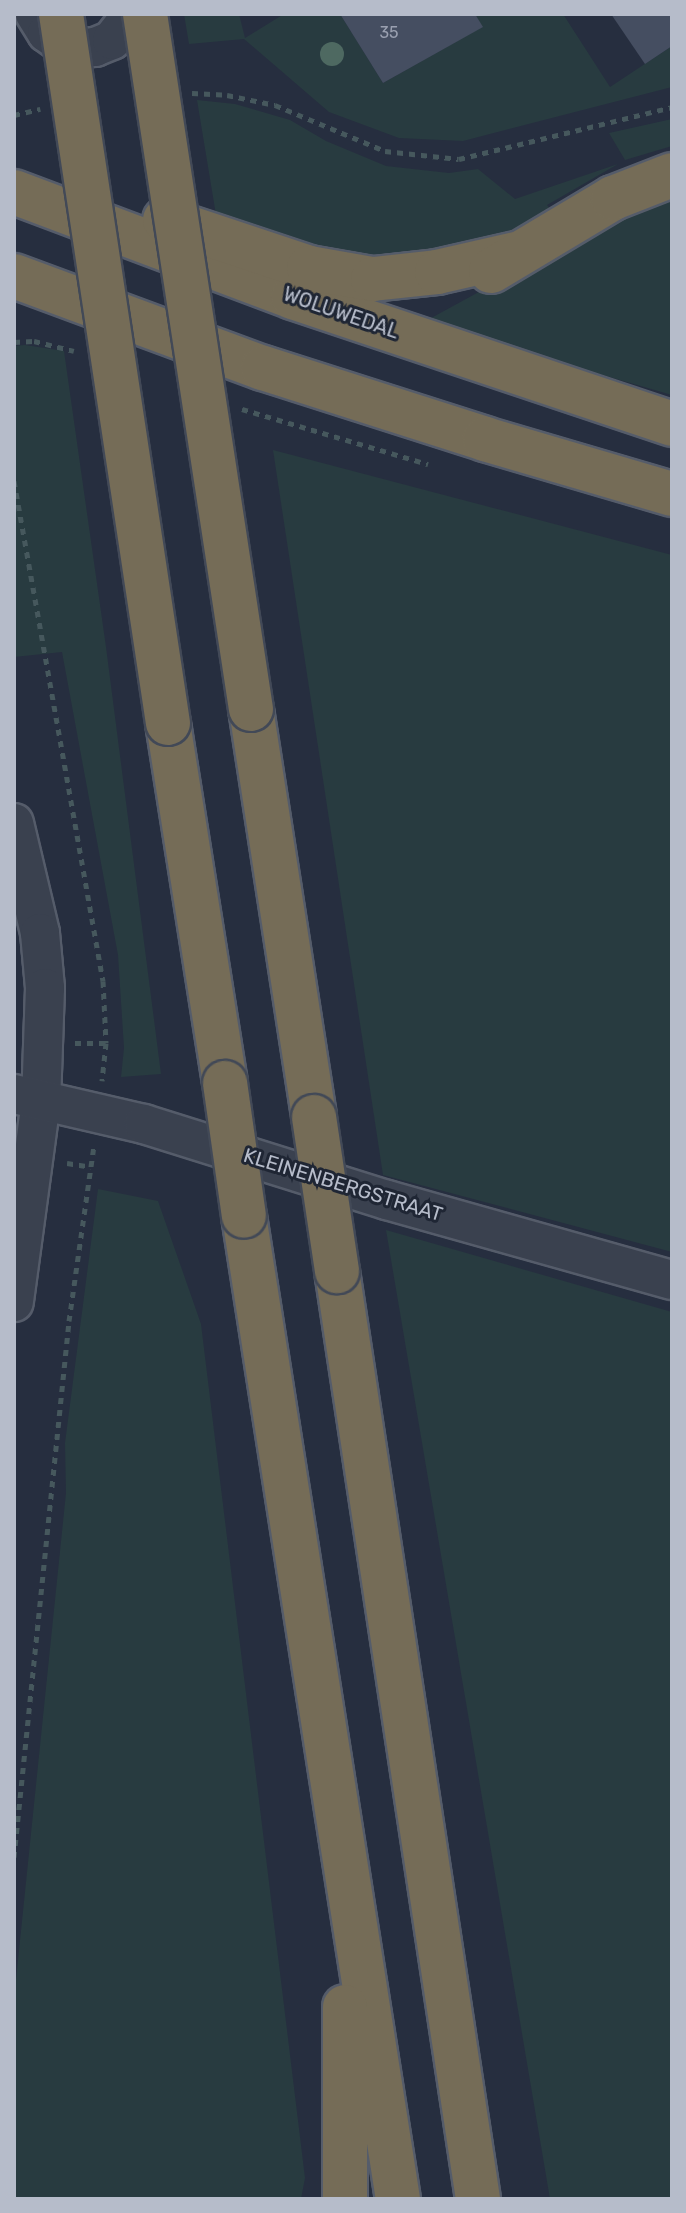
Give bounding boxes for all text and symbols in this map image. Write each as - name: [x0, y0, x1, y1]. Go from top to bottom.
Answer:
- house number: 35: [379, 23, 399, 43]
- street label: WOLUWEDAL: [280, 282, 402, 344]
- street label: KLEINENBERGSTRAAT: [241, 1143, 445, 1227]

